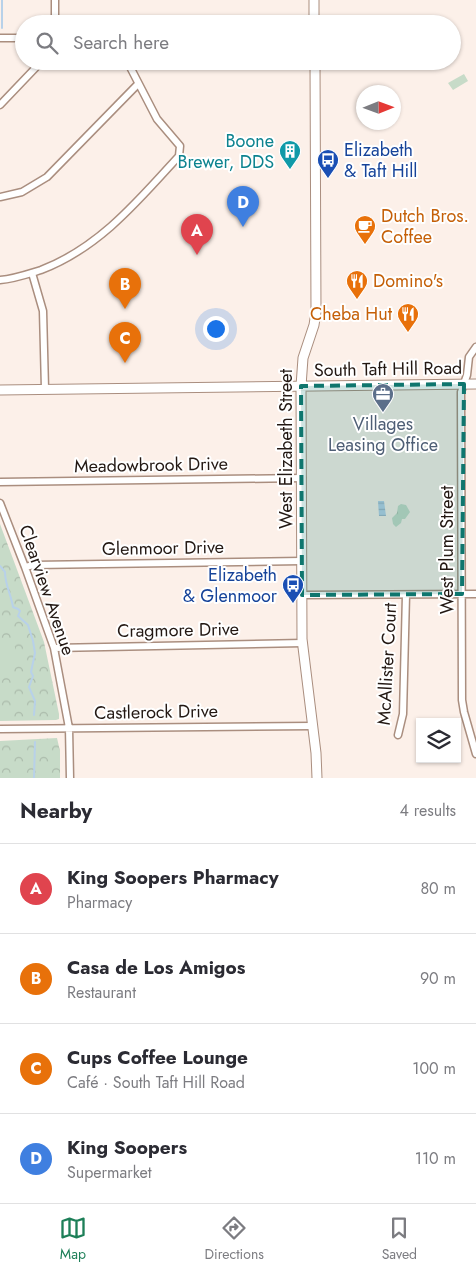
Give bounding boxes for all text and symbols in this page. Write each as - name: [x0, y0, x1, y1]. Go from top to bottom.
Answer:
- search box: [15, 15, 461, 70]
- icon: search: [33, 29, 61, 57]
- text: Search here: [73, 29, 169, 56]
- north arrow: [356, 85, 401, 130]
- place label: Boone Brewer, DDS: [177, 128, 274, 175]
- place label: Elizabeth & Taft Hill: [344, 137, 417, 184]
- building icon: Boone Brewer, DDS: [278, 139, 302, 170]
- bus stop icon: Elizabeth & Taft Hill: [316, 148, 340, 179]
- pin: D: [227, 186, 259, 227]
- place label: Dutch Bros. Coffee: [381, 203, 469, 250]
- pin: A: [181, 214, 213, 255]
- cafe icon: Dutch Bros. Coffee: [353, 214, 377, 245]
- pin: B: [109, 268, 141, 309]
- place label: Domino's: [373, 268, 443, 294]
- restaurant icon: Domino's: [345, 269, 369, 300]
- place label: Cheba Hut: [310, 301, 393, 327]
- restaurant icon: Cheba Hut: [396, 302, 420, 333]
- your location: [203, 316, 229, 342]
- pin: C: [109, 322, 141, 363]
- street label: South Taft Hill Road: [314, 355, 462, 383]
- street label: West Elizabeth Street: [273, 368, 299, 529]
- office icon: Villages Leasing Office: [371, 382, 395, 413]
- place label: Villages Leasing Office: [328, 411, 438, 458]
- street label: Meadowbrook Drive: [74, 451, 228, 479]
- street label: West Plum Street: [434, 485, 460, 614]
- street label: Clearview Avenue: [13, 521, 81, 659]
- street label: Glenmoor Drive: [102, 534, 224, 562]
- place label: Elizabeth & Glenmoor: [183, 562, 278, 609]
- bus stop icon: Elizabeth & Glenmoor: [281, 573, 305, 604]
- street label: McAllister Court: [371, 601, 403, 726]
- street label: Cragmore Drive: [117, 616, 239, 644]
- street label: Castlerock Drive: [94, 698, 218, 726]
- map controls: [416, 718, 461, 763]
- button: layers: [416, 718, 461, 763]
- text: Nearby: [20, 796, 92, 826]
- text: 4 results: [400, 799, 456, 822]
- text: King Soopers Pharmacy: [67, 864, 279, 891]
- text: A: [30, 877, 42, 900]
- text: 80 m: [420, 877, 456, 900]
- text: Pharmacy: [67, 891, 132, 914]
- text: Casa de Los Amigos: [67, 954, 245, 981]
- text: B: [31, 967, 41, 990]
- text: 90 m: [420, 967, 456, 990]
- text: Restaurant: [67, 981, 136, 1004]
- text: Cups Coffee Lounge: [67, 1044, 248, 1071]
- text: C: [30, 1057, 42, 1080]
- text: 100 m: [412, 1057, 456, 1080]
- text: Café · South Taft Hill Road: [67, 1071, 245, 1094]
- text: King Soopers: [67, 1134, 187, 1161]
- text: D: [30, 1147, 42, 1170]
- text: 110 m: [415, 1147, 456, 1170]
- text: Supermarket: [67, 1161, 152, 1184]
- tab: Map: [59, 1214, 87, 1264]
- tab: Directions: [205, 1214, 264, 1264]
- tab: Saved: [382, 1214, 417, 1264]

